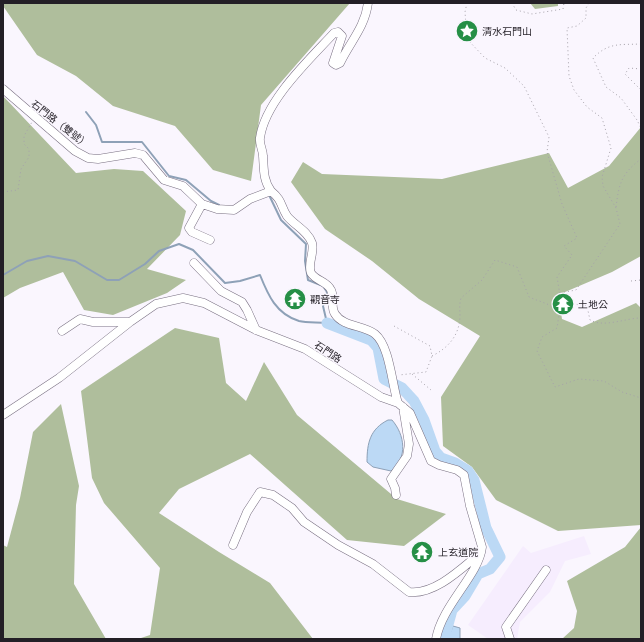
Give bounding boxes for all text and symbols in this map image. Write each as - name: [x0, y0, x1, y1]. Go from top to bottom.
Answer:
- place icon: 清水石門山: [454, 18, 480, 44]
- place label: 清水石門山: [482, 25, 532, 38]
- street label: 石門路（雙號）: [28, 97, 92, 151]
- temple icon: 觀音寺: [282, 286, 308, 312]
- temple icon: 土地公: [550, 291, 576, 317]
- place label: 觀音寺: [310, 293, 340, 306]
- place label: 土地公: [578, 298, 608, 311]
- street label: 石門路: [312, 338, 344, 366]
- temple icon: 上玄道院: [409, 539, 435, 565]
- place label: 上玄道院: [438, 546, 478, 559]

